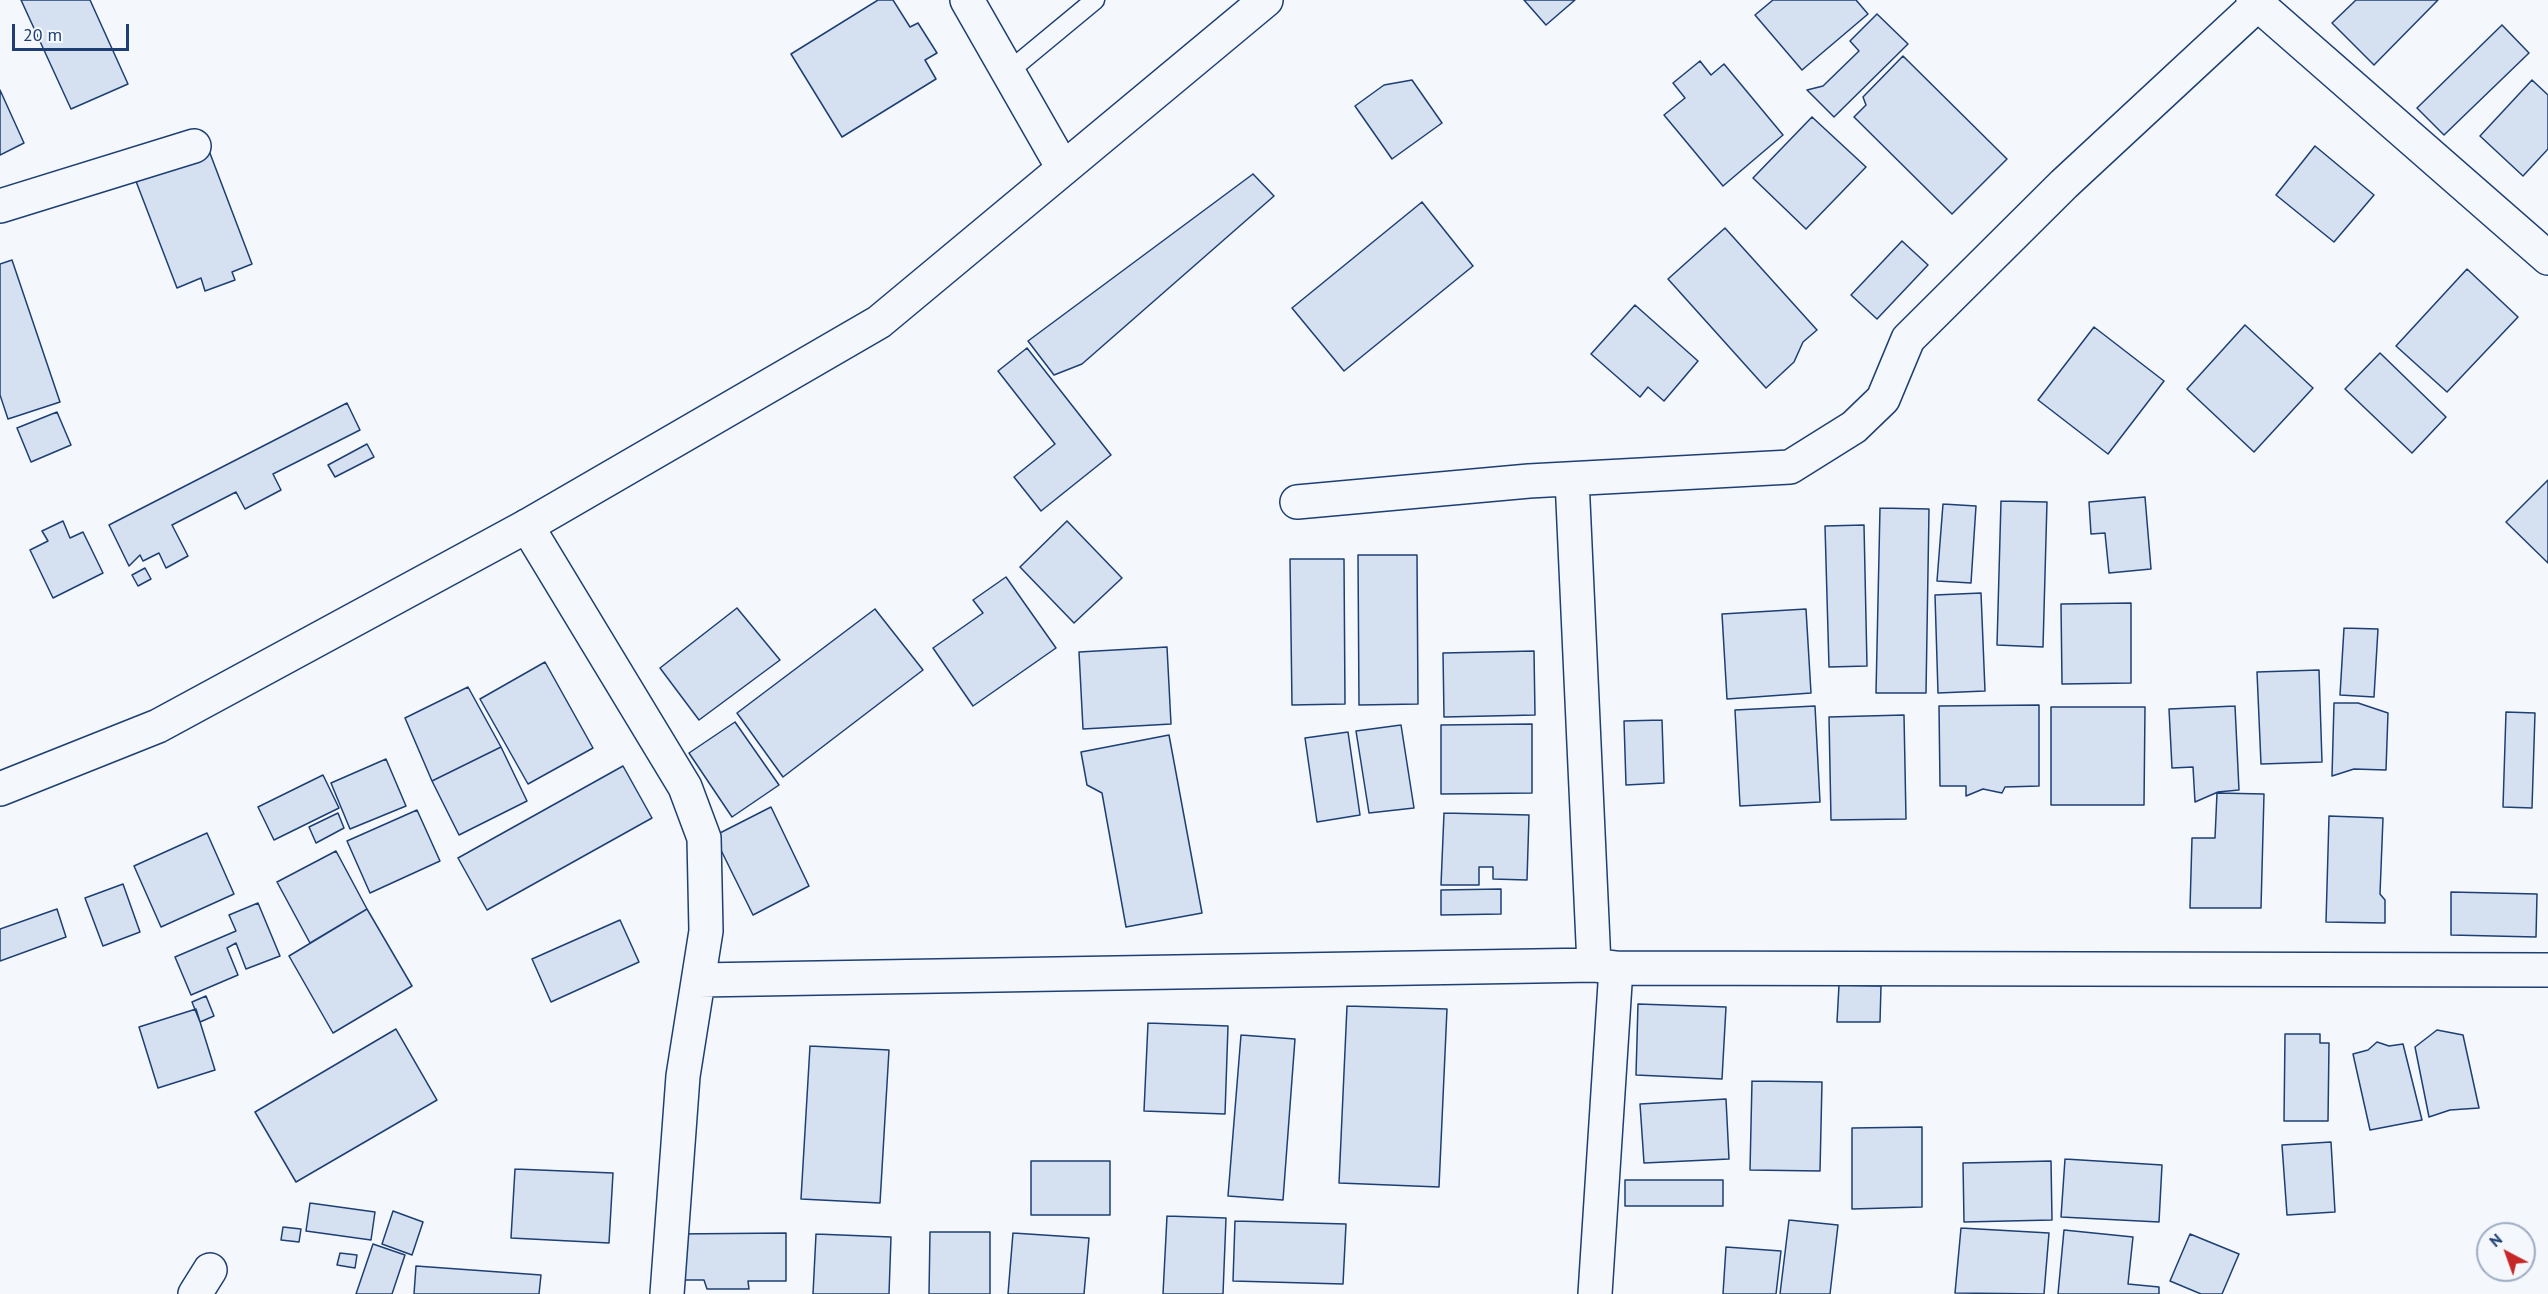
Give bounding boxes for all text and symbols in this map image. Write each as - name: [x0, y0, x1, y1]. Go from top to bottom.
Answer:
- scale bar: [15, 12, 132, 50]
- text: 20 m: [23, 23, 62, 46]
- north arrow: [2476, 1222, 2536, 1282]
- text: N: [2485, 1229, 2506, 1251]

